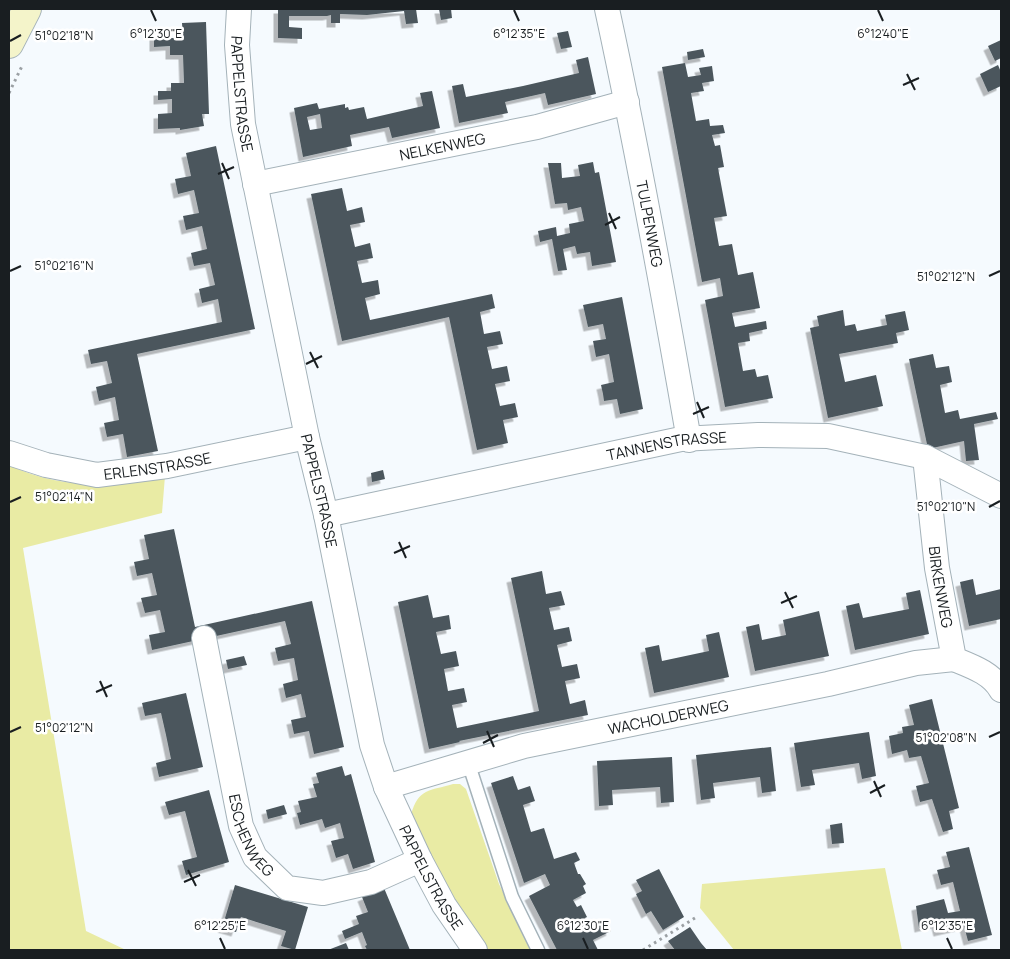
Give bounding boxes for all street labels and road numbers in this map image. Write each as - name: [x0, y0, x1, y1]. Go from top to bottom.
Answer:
- street label: PAPPELSTRASSE: [226, 35, 259, 153]
- street label: NELKENWEG: [397, 127, 487, 165]
- street label: TULPENWEG: [632, 179, 669, 269]
- street label: TANNENSTRASSE: [605, 426, 727, 465]
- street label: PAPPELSTRASSE: [296, 432, 343, 550]
- street label: ERLENSTRASSE: [102, 447, 213, 485]
- street label: BIRKENWEG: [924, 545, 959, 630]
- street label: WACHOLDERWEG: [606, 694, 731, 739]
- street label: ESCHENWEG: [224, 792, 279, 881]
- street label: PAPPELSTRASSE: [395, 822, 468, 934]

